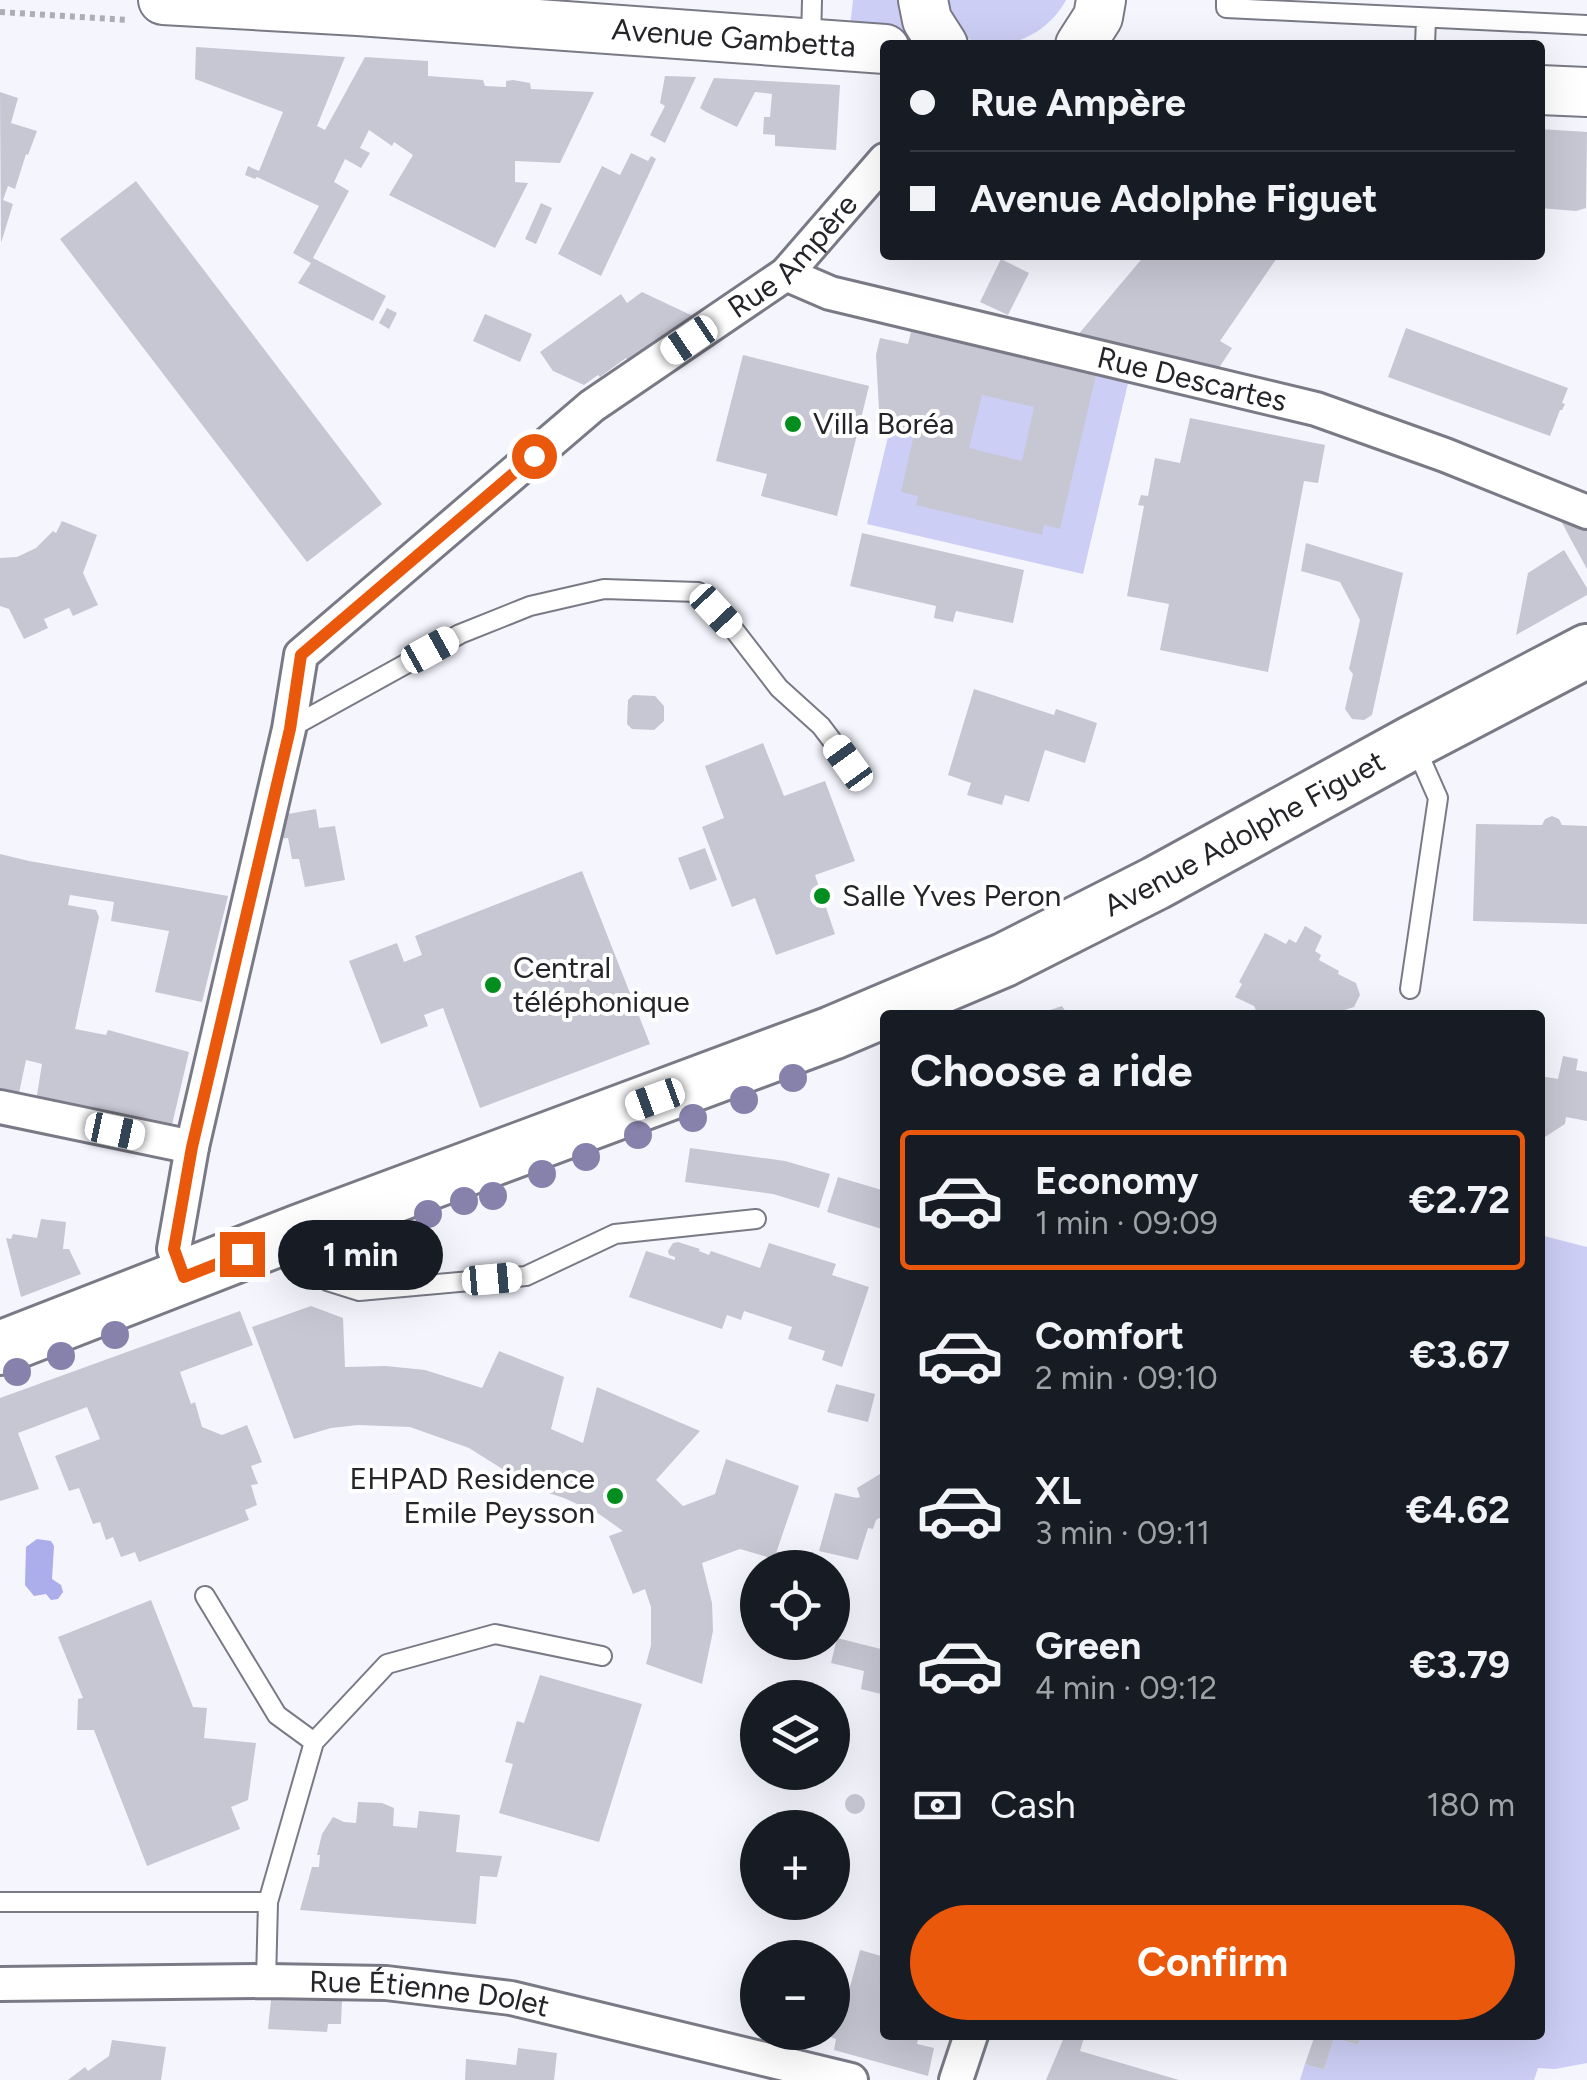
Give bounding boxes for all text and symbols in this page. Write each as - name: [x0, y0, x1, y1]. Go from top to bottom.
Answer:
- street label: Avenue Gambetta: [610, 10, 857, 65]
- text: Rue Ampère: [970, 80, 1186, 126]
- text: Avenue Adolphe Figuet: [970, 176, 1377, 222]
- street label: Rue Ampère: [721, 186, 865, 326]
- car: [656, 311, 722, 369]
- street label: Rue Descartes: [1094, 338, 1291, 419]
- place label: Villa Boréa: [813, 405, 954, 442]
- marker: Villa Boréa: [782, 413, 804, 435]
- route start: [512, 434, 557, 479]
- car: [685, 579, 747, 643]
- car: [396, 622, 464, 678]
- car: [818, 730, 878, 796]
- street label: Avenue Adolphe Figuet: [1097, 742, 1391, 924]
- place label: Salle Yves Peron: [842, 877, 1061, 914]
- marker: Salle Yves Peron: [811, 885, 833, 907]
- place label: Central téléphonique: [513, 949, 690, 1020]
- marker: Central téléphonique: [482, 974, 504, 996]
- text: Choose a ride: [910, 1043, 1192, 1097]
- car: [622, 1075, 688, 1123]
- car: [83, 1110, 147, 1152]
- icon: car: [915, 1155, 1005, 1245]
- text: Economy: [1035, 1158, 1198, 1204]
- text: €2.72: [1409, 1177, 1510, 1223]
- text: 1 min · 09:09: [1035, 1204, 1218, 1242]
- callout: 1 min: [277, 1219, 442, 1289]
- route end: [220, 1232, 265, 1277]
- text: 1 min: [323, 1236, 398, 1274]
- car: [461, 1261, 523, 1297]
- icon: car: [915, 1310, 1005, 1400]
- text: Comfort: [1035, 1313, 1184, 1359]
- text: €3.67: [1410, 1332, 1510, 1378]
- text: 2 min · 09:10: [1035, 1359, 1218, 1397]
- place label: EHPAD Residence Emile Peysson: [350, 1460, 595, 1531]
- icon: car: [915, 1465, 1005, 1555]
- text: XL: [1035, 1468, 1081, 1514]
- marker: EHPAD Residence Emile Peysson: [604, 1485, 626, 1507]
- text: €4.62: [1406, 1487, 1510, 1533]
- text: 3 min · 09:11: [1035, 1514, 1210, 1552]
- map controls: [740, 1550, 850, 2050]
- button: locate: [740, 1550, 850, 1660]
- icon: car: [915, 1620, 1005, 1710]
- text: Green: [1035, 1623, 1141, 1669]
- text: €3.79: [1410, 1642, 1510, 1688]
- text: 4 min · 09:12: [1035, 1669, 1217, 1707]
- button: layers: [740, 1680, 850, 1790]
- icon: cash: [910, 1778, 965, 1833]
- text: Cash: [990, 1782, 1076, 1828]
- text: 180 m: [1426, 1786, 1515, 1824]
- button: +: [740, 1810, 850, 1920]
- button: Confirm: [910, 1905, 1515, 2020]
- button: −: [740, 1940, 850, 2050]
- street label: Rue Étienne Dolet: [309, 1963, 553, 2025]

